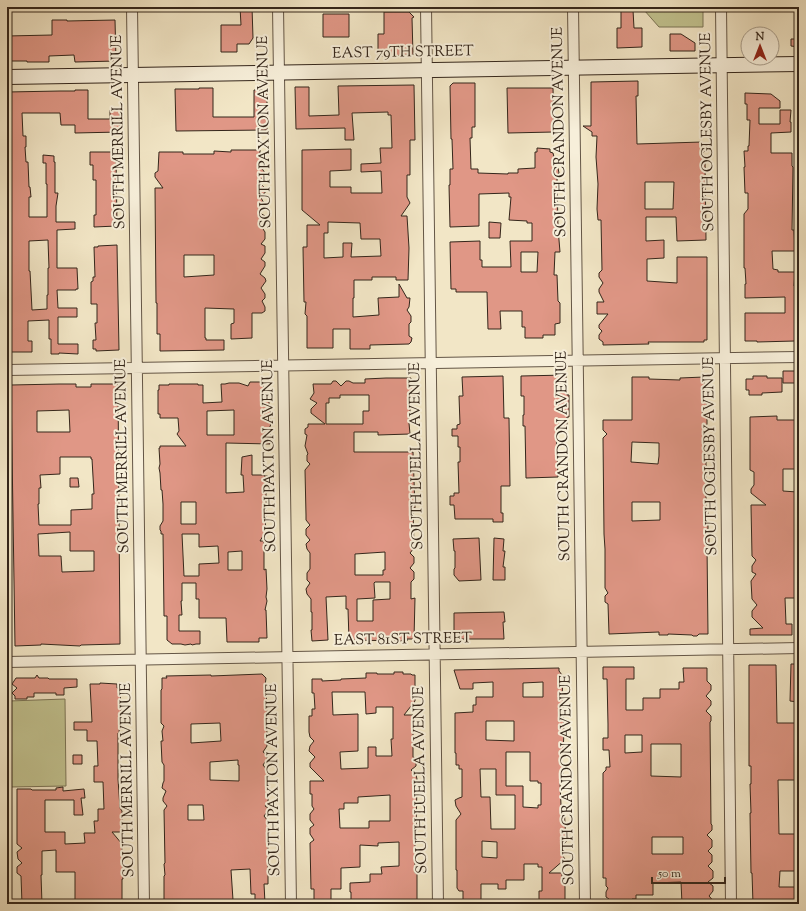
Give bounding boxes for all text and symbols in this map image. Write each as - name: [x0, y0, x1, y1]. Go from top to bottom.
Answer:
- street label: SOUTH CRANDON AVENUE: [548, 26, 572, 238]
- north arrow: [740, 26, 780, 66]
- text: N: [755, 29, 765, 45]
- street label: SOUTH OGLESBY AVENUE: [696, 32, 720, 232]
- street label: SOUTH MERRILL AVENUE: [107, 35, 131, 229]
- street label: SOUTH PAXTON AVENUE: [253, 35, 277, 229]
- street label: EAST 79TH STREET: [332, 41, 474, 65]
- street label: SOUTH CRANDON AVENUE: [552, 350, 576, 562]
- street label: SOUTH OGLESBY AVENUE: [699, 356, 723, 556]
- street label: SOUTH MERRILL AVENUE: [111, 359, 135, 553]
- street label: SOUTH PAXTON AVENUE: [258, 359, 282, 553]
- street label: SOUTH LUELLA AVENUE: [405, 362, 429, 550]
- street label: EAST 81ST STREET: [334, 628, 473, 652]
- street label: SOUTH CRANDON AVENUE: [556, 674, 580, 886]
- street label: SOUTH MERRILL AVENUE: [116, 683, 140, 877]
- street label: SOUTH PAXTON AVENUE: [262, 683, 286, 877]
- street label: SOUTH LUELLA AVENUE: [409, 686, 433, 874]
- scale bar: [652, 859, 725, 885]
- text: 50 m: [657, 865, 681, 883]

